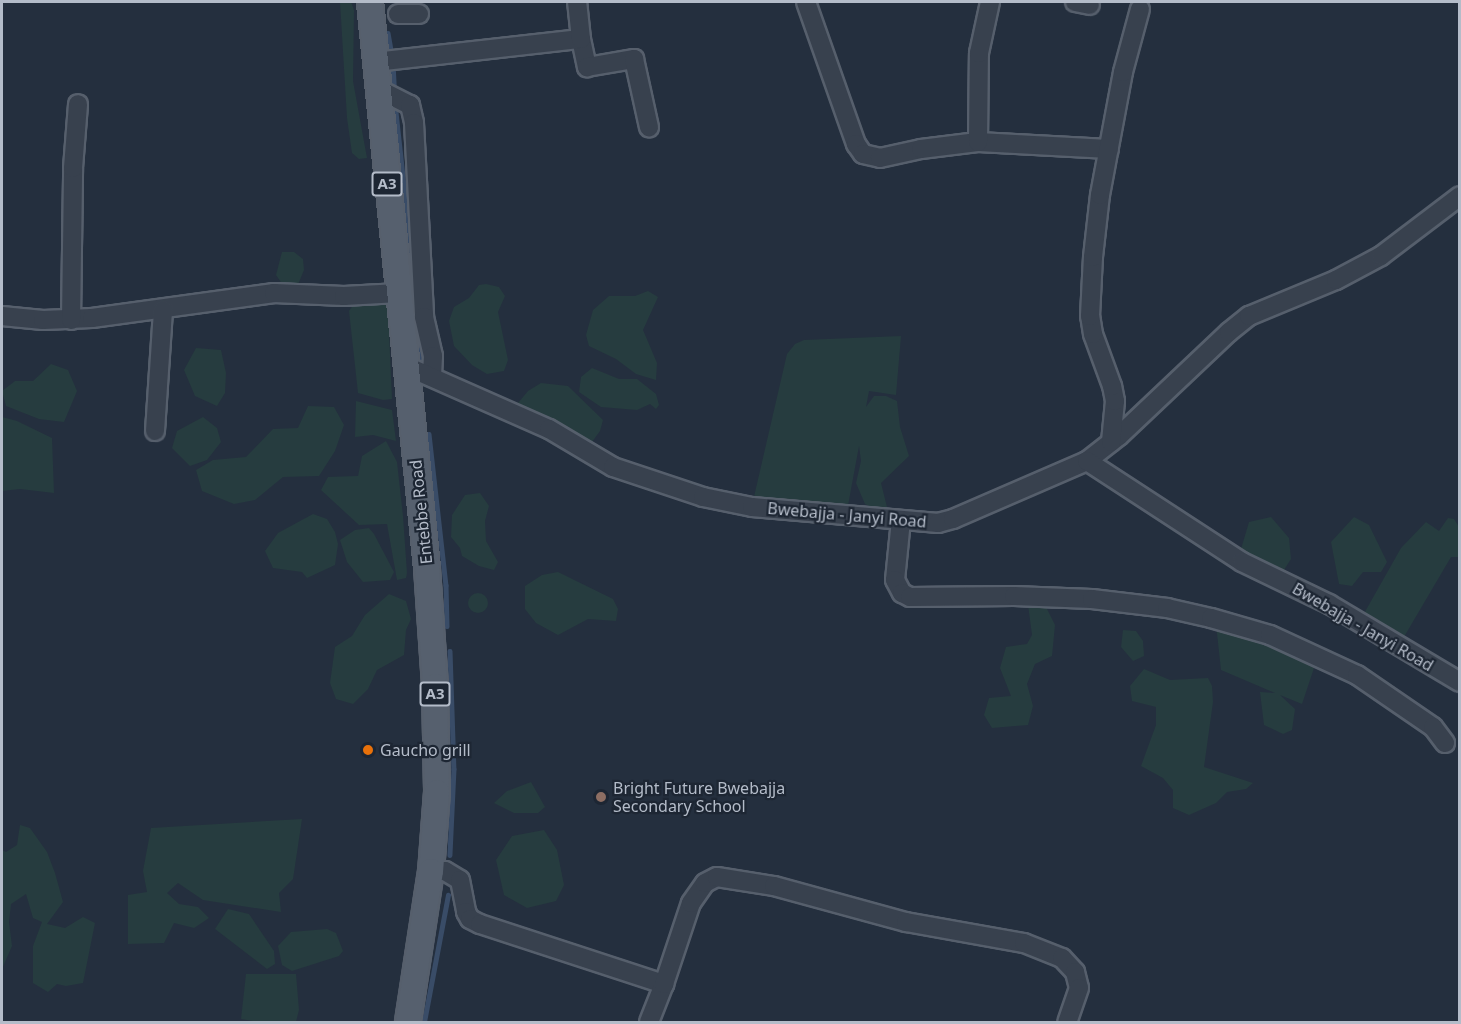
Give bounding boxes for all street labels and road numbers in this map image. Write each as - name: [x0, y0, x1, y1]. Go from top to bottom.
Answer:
- road number: A3: [370, 172, 404, 196]
- street label: Entebbe Road: [406, 459, 436, 565]
- street label: Bwebajja - Janyi Road: [767, 498, 927, 532]
- street label: Bwebajja - Janyi Road: [1289, 579, 1437, 675]
- road number: A3: [418, 682, 452, 706]

